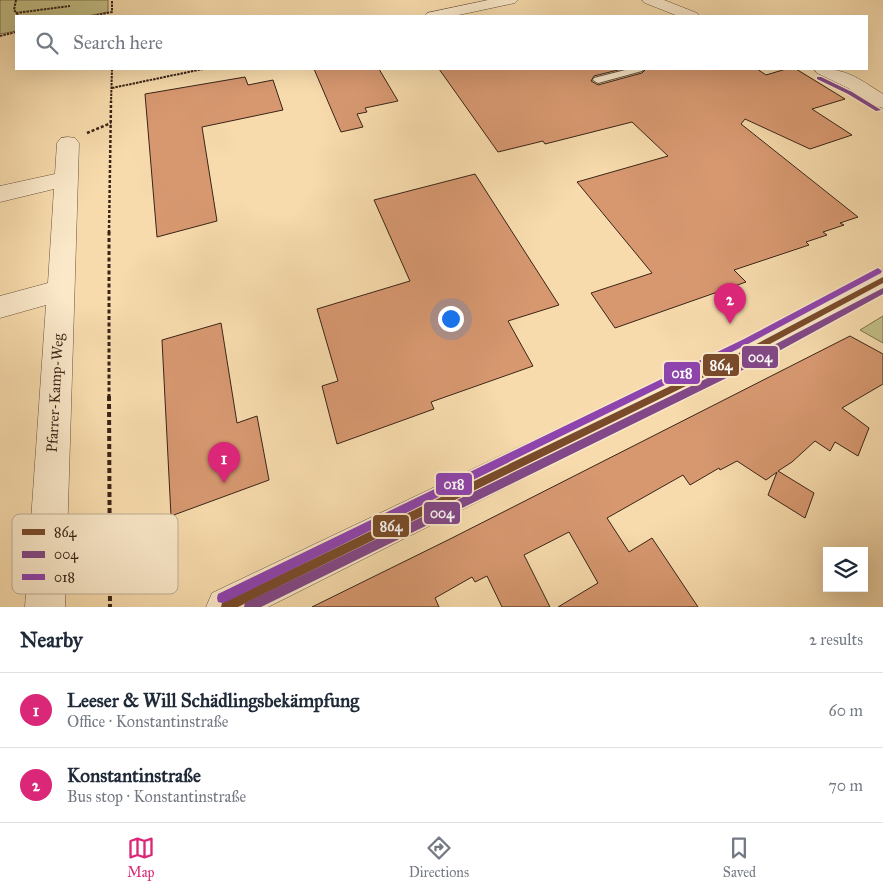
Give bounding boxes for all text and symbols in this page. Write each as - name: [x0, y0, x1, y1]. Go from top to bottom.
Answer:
- search box: [15, 15, 868, 70]
- icon: search: [33, 29, 61, 57]
- text: Search here: [73, 31, 163, 54]
- pin: 2: [714, 283, 746, 324]
- your location: [438, 306, 464, 332]
- street label: Pfarrer-Kamp-Weg: [43, 332, 67, 453]
- line badge: 004: [741, 345, 779, 369]
- text: 004: [748, 349, 773, 367]
- line badge: 864: [702, 353, 740, 377]
- text: 864: [710, 357, 733, 375]
- line badge: 018: [663, 361, 701, 385]
- text: 018: [672, 365, 693, 382]
- pin: 1: [208, 442, 240, 483]
- line badge: 018: [435, 472, 473, 496]
- text: 018: [444, 476, 465, 493]
- line badge: 004: [423, 501, 461, 525]
- text: 004: [430, 505, 455, 523]
- legend: [12, 514, 178, 594]
- line badge: 864: [372, 514, 410, 538]
- text: 864: [380, 518, 403, 536]
- text: 864: [54, 524, 78, 541]
- text: 004: [54, 546, 79, 563]
- map controls: [823, 547, 868, 592]
- button: layers: [823, 547, 868, 592]
- text: 018: [54, 569, 75, 586]
- text: Nearby: [20, 627, 83, 653]
- text: 2 results: [809, 630, 863, 649]
- text: Leeser & Will Schädlingsbekämpfung: [67, 689, 359, 712]
- text: 1: [33, 701, 39, 720]
- text: 60 m: [829, 701, 863, 720]
- text: Office · Konstantinstraße: [67, 712, 228, 731]
- text: Konstantinstraße: [67, 764, 201, 787]
- text: 2: [32, 776, 40, 795]
- text: 70 m: [828, 776, 863, 795]
- text: Bus stop · Konstantinstraße: [67, 787, 246, 806]
- tab: Map: [127, 834, 155, 881]
- tab: Directions: [409, 834, 469, 881]
- tab: Saved: [723, 834, 756, 881]

